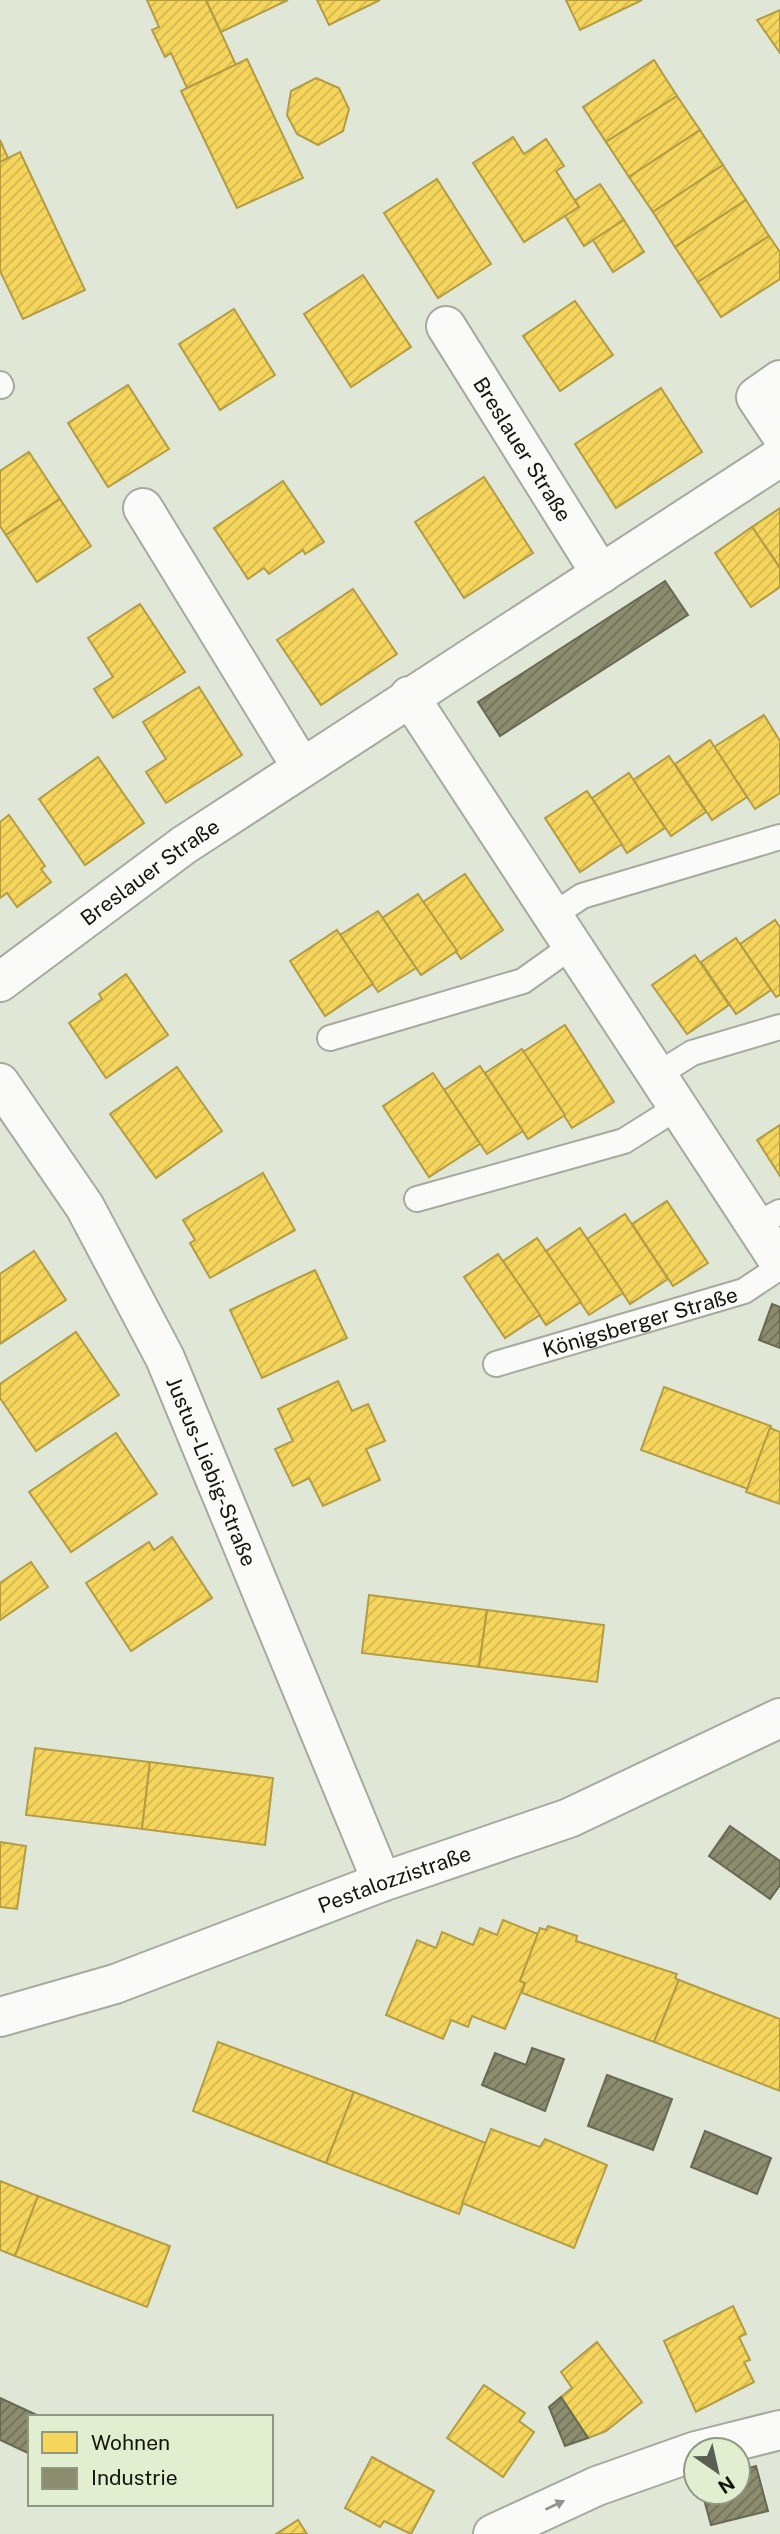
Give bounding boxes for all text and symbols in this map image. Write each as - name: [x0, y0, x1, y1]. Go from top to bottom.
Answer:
- street label: Breslauer Straße: [468, 372, 577, 526]
- street label: Breslauer Straße: [75, 813, 224, 930]
- street label: Königsberger Straße: [539, 1281, 740, 1362]
- street label: Justus-Liebig-Straße: [162, 1373, 262, 1570]
- street label: Pestalozzistraße: [314, 1840, 474, 1918]
- legend: [28, 2415, 273, 2506]
- text: Wohnen: [91, 2430, 170, 2455]
- north arrow: [682, 2436, 752, 2506]
- text: Industrie: [91, 2465, 178, 2490]
- text: N: [714, 2472, 739, 2498]
- one-way arrow: [545, 2500, 565, 2511]

